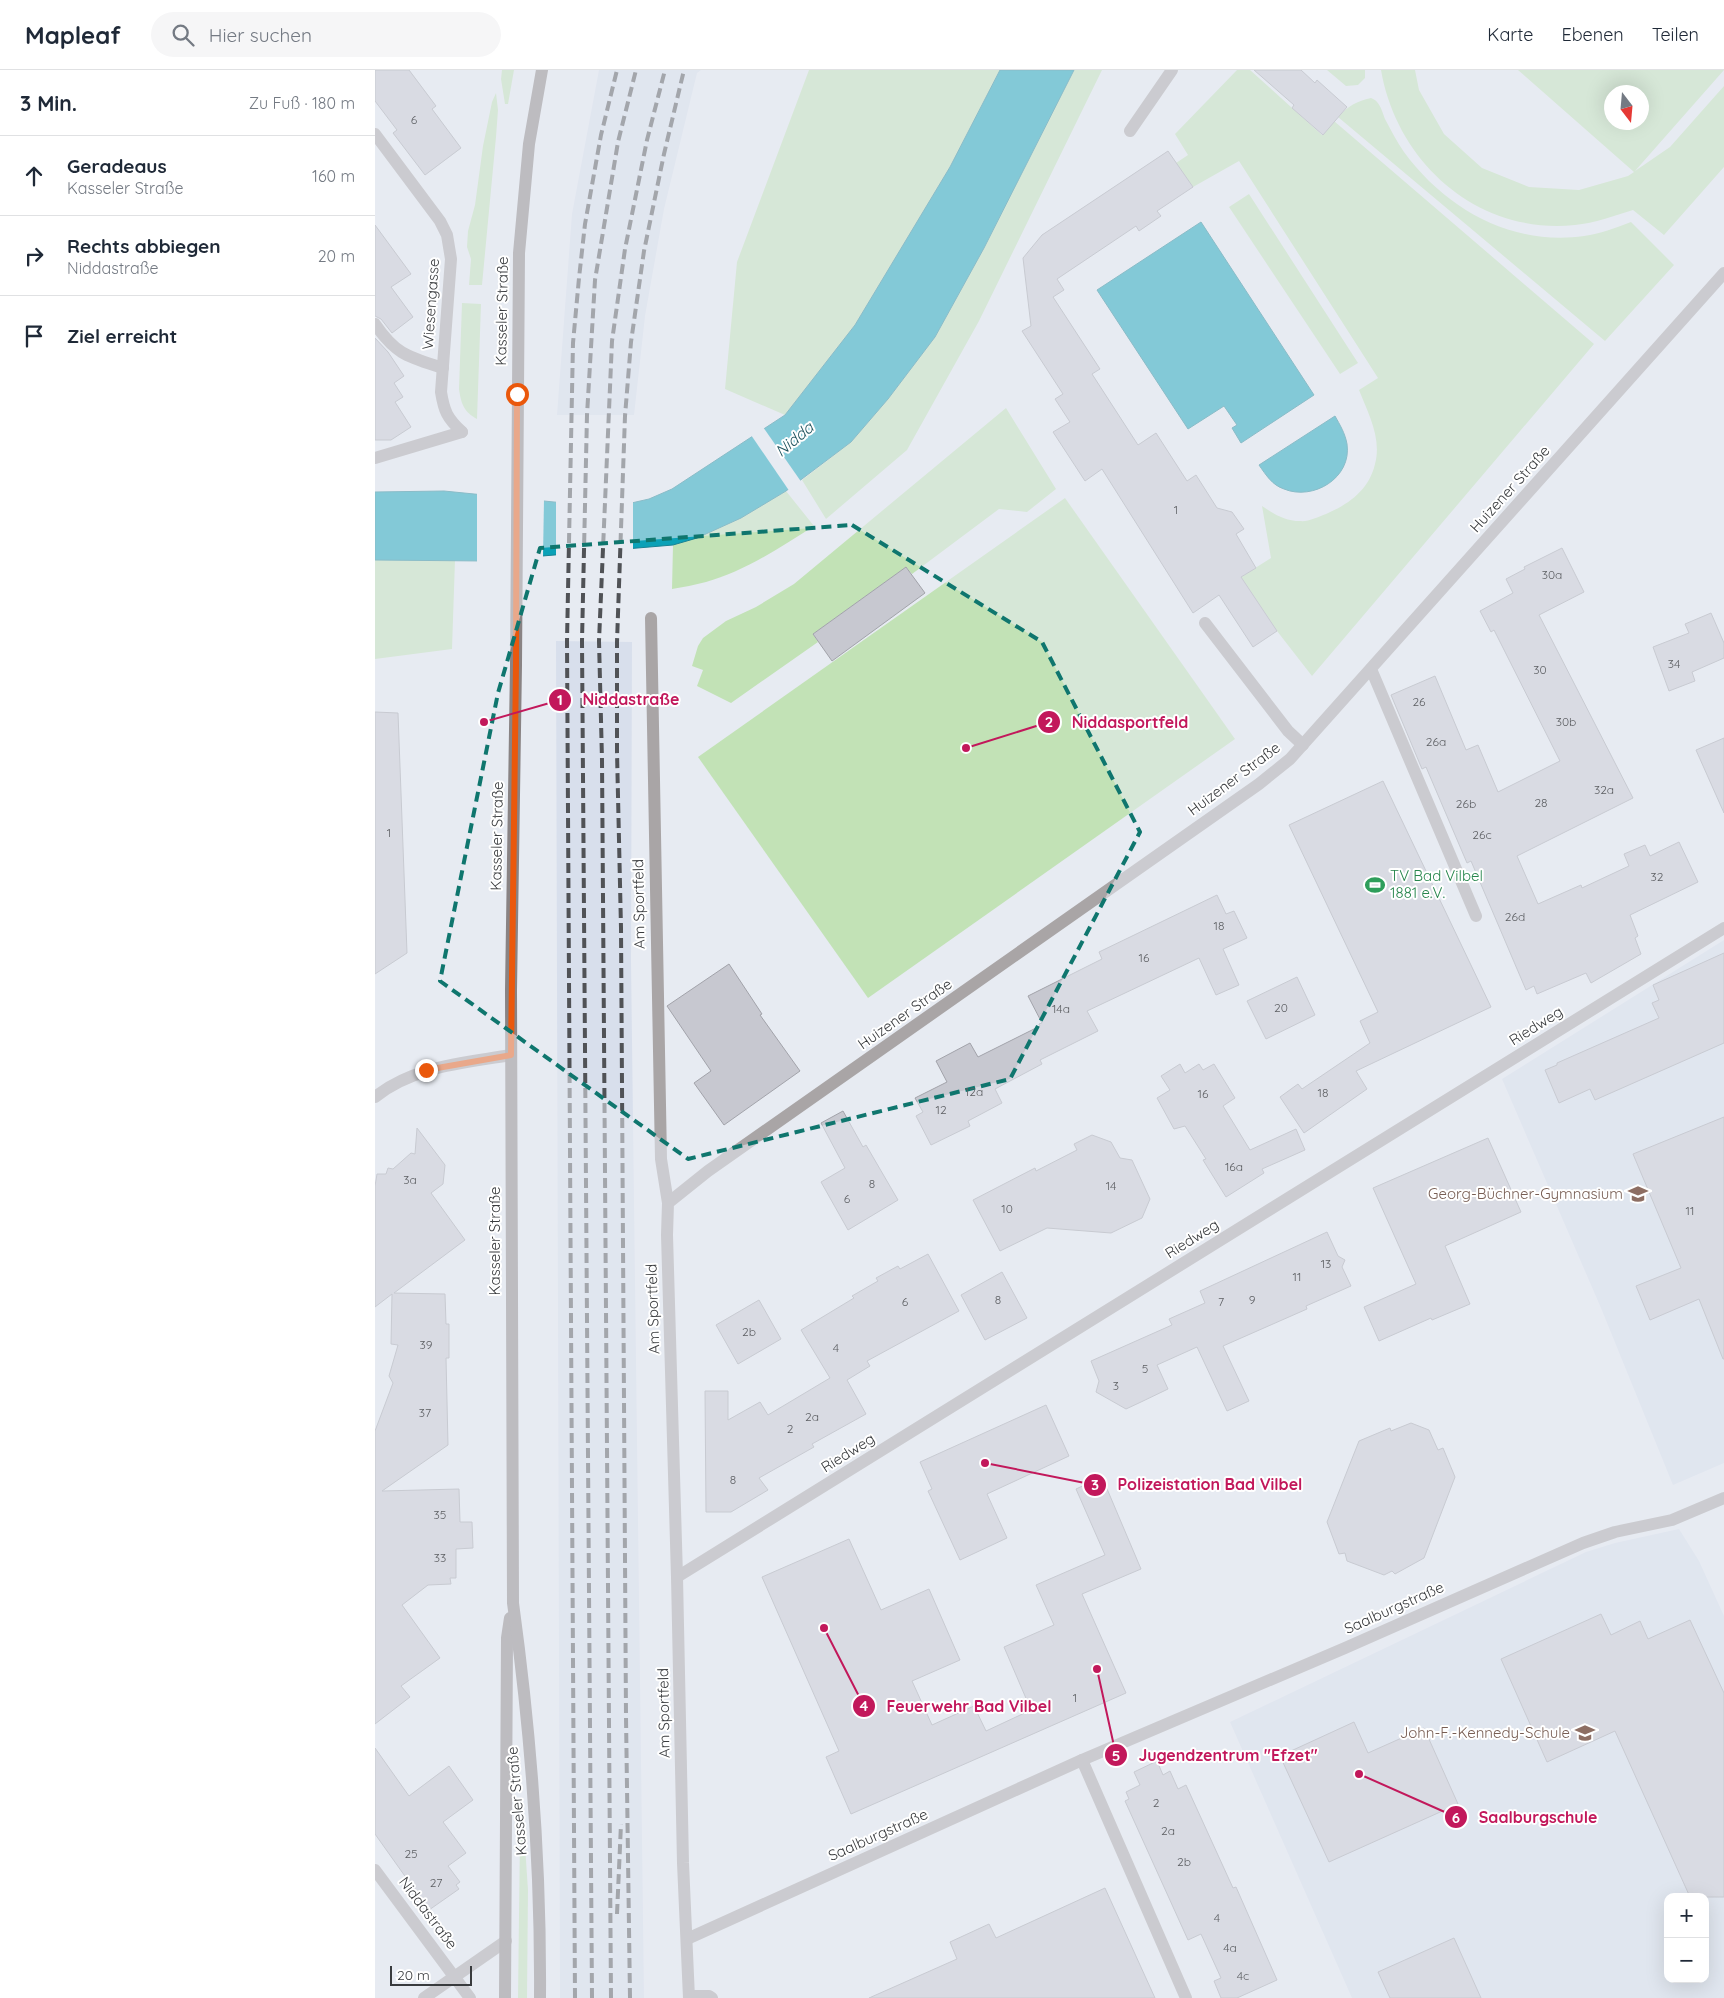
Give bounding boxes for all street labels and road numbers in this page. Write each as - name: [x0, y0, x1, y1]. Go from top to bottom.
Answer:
- street label: Kasseler Straße: [491, 256, 512, 366]
- street label: Wiesengasse: [418, 258, 443, 350]
- street label: Huizener Straße: [1465, 441, 1554, 536]
- street label: Huizener Straße: [1184, 738, 1284, 820]
- street label: Kasseler Straße: [486, 781, 507, 891]
- street label: Am Sportfeld: [628, 859, 649, 949]
- street label: Huizener Straße: [854, 974, 956, 1053]
- street label: Riedweg: [1505, 1002, 1566, 1049]
- street label: Kasseler Straße: [485, 1186, 504, 1296]
- street label: Riedweg: [1161, 1215, 1222, 1262]
- street label: Am Sportfeld: [641, 1264, 664, 1354]
- street label: Riedweg: [817, 1429, 878, 1476]
- street label: Saalburgstraße: [1341, 1577, 1447, 1638]
- street label: Am Sportfeld: [653, 1668, 674, 1758]
- street label: Kasseler Straße: [502, 1746, 531, 1856]
- street label: Saalburgstraße: [825, 1804, 931, 1865]
- street label: Niddastraße: [395, 1873, 462, 1953]

